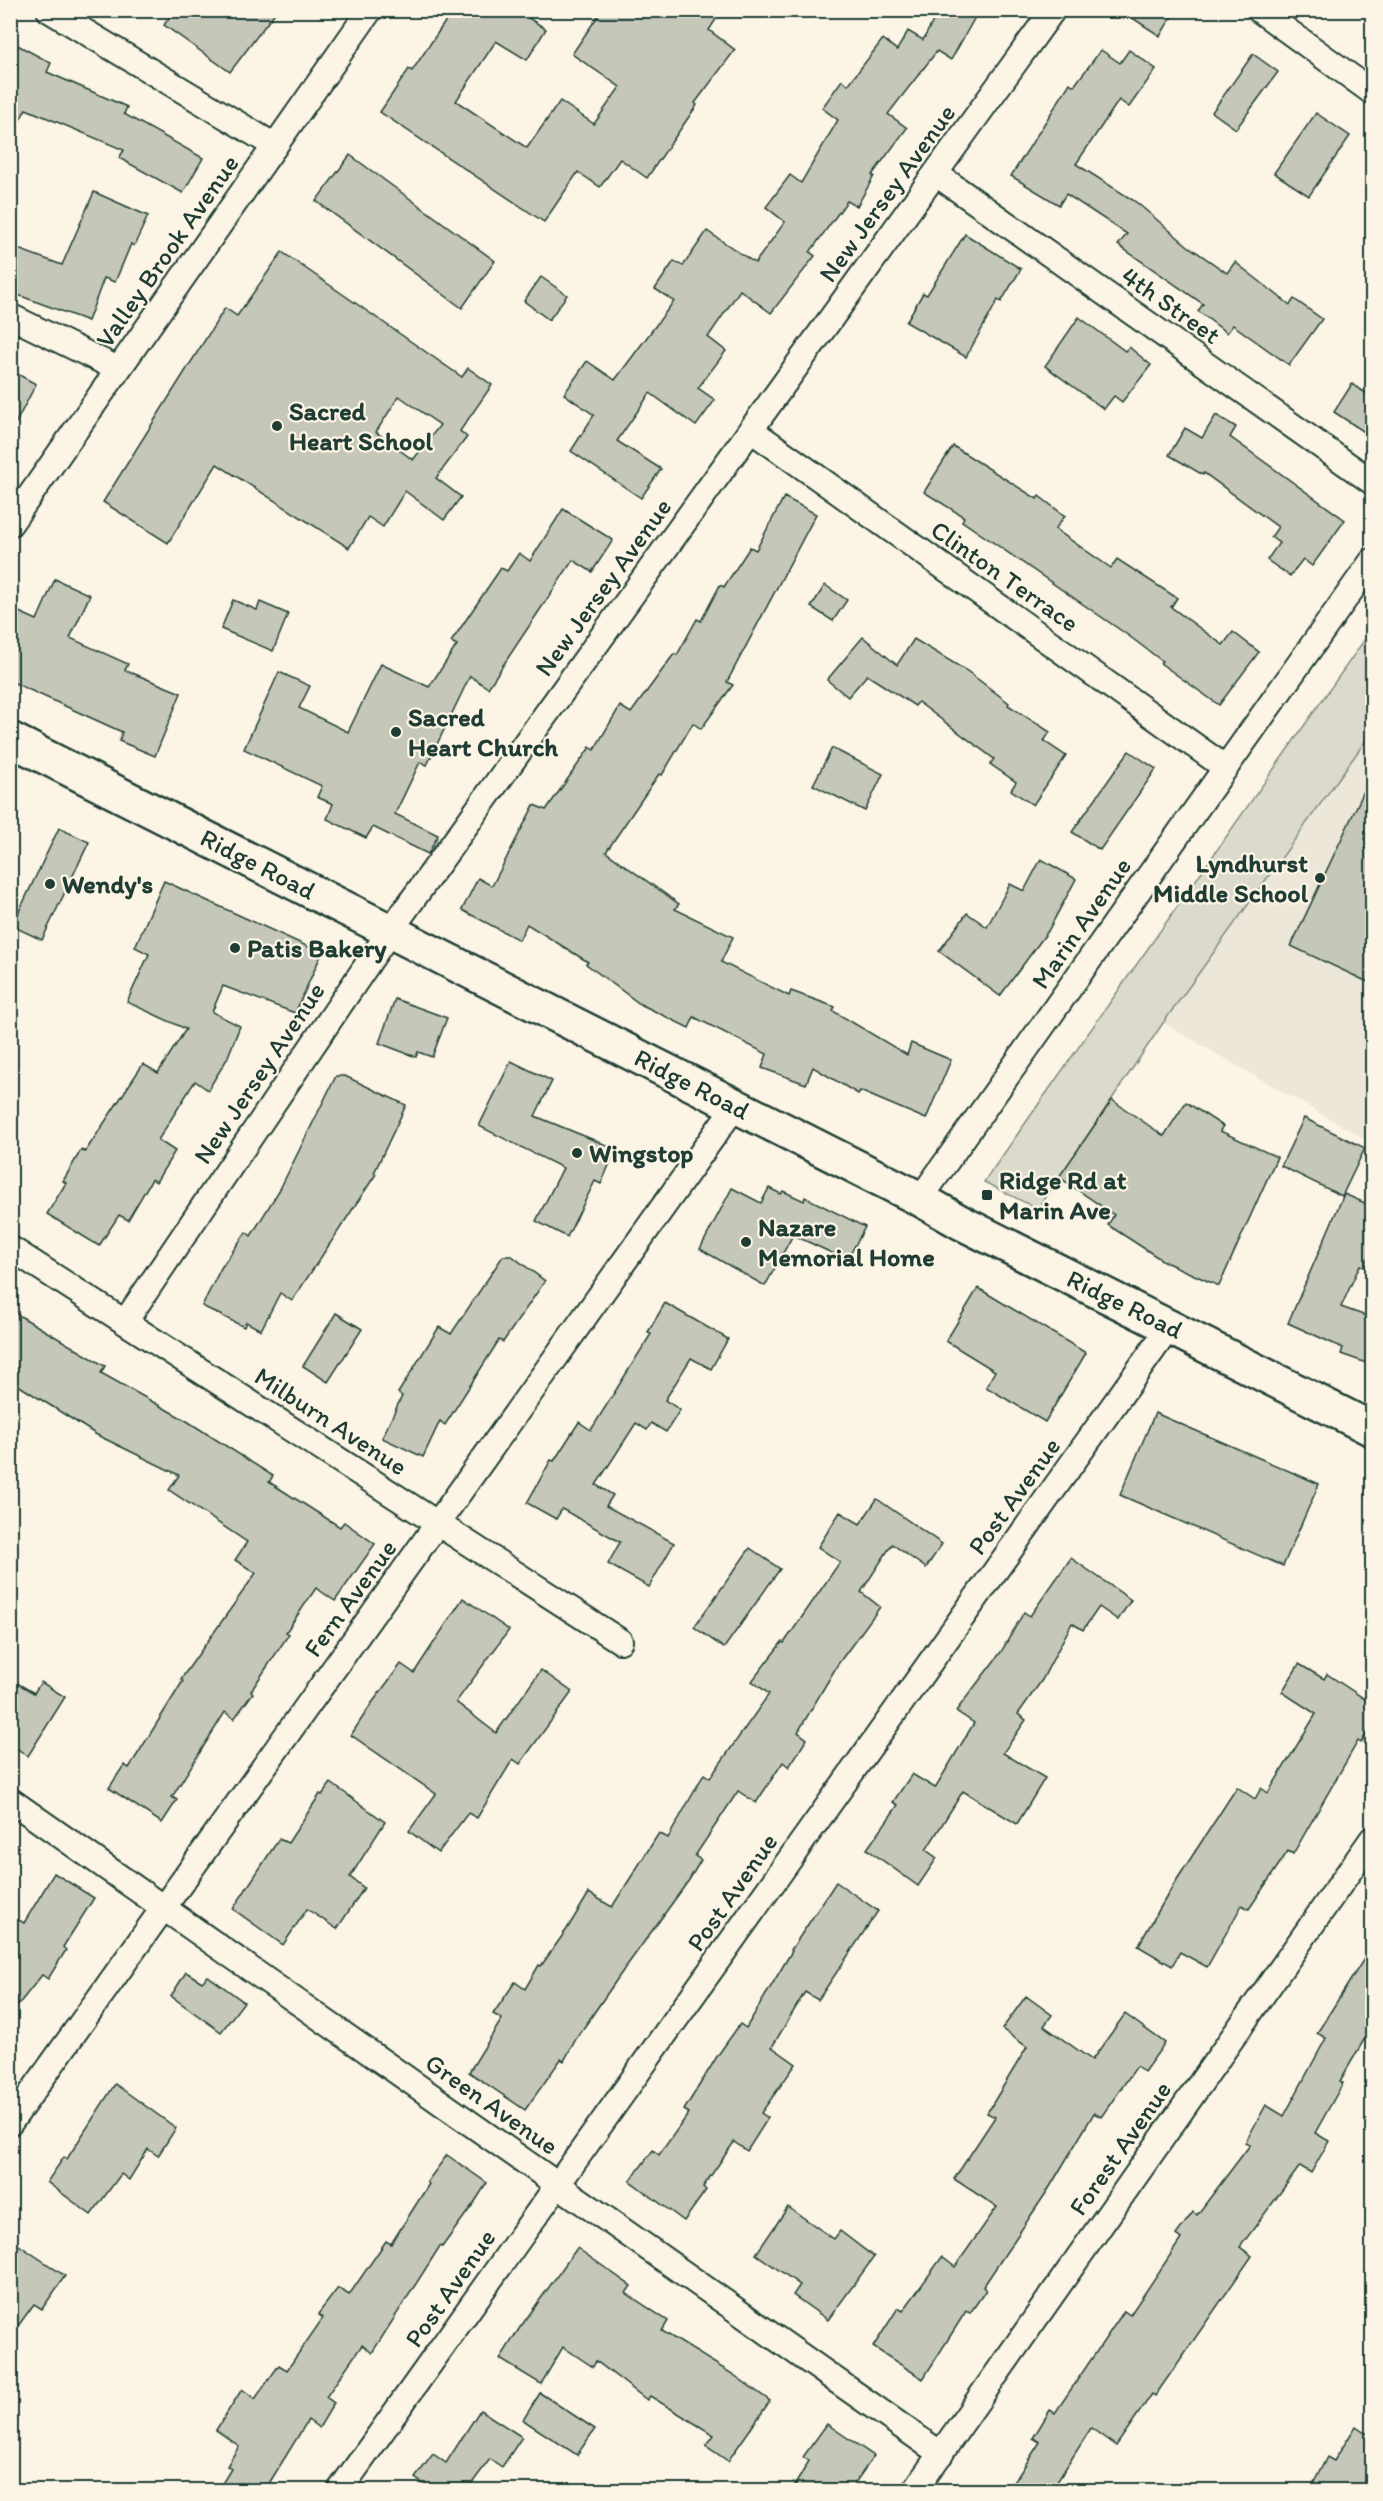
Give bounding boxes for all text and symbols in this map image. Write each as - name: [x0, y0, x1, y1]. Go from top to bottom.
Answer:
- street label: New Jersey Avenue: [812, 98, 962, 288]
- street label: Valley Brook Avenue: [88, 148, 246, 354]
- street label: 4th Street: [1115, 259, 1227, 351]
- place label: Sacred Heart School: [289, 395, 433, 457]
- marker: Sacred Heart School: [270, 419, 284, 433]
- street label: New Jersey Avenue: [528, 492, 678, 682]
- street label: Clinton Terrace: [925, 513, 1085, 639]
- place label: Sacred Heart Church: [408, 701, 558, 763]
- marker: Sacred Heart Church: [389, 725, 403, 739]
- street label: Ridge Road: [195, 821, 321, 907]
- place label: Lyndhurst Middle School: [1153, 847, 1309, 909]
- street label: Marin Avenue: [1024, 851, 1138, 995]
- place label: Wendy's: [62, 868, 153, 900]
- marker: Lyndhurst Middle School: [1313, 871, 1327, 885]
- marker: Wendy's: [43, 877, 57, 891]
- place label: Patis Bakery: [247, 932, 387, 964]
- marker: Patis Bakery: [228, 941, 242, 955]
- street label: New Jersey Avenue: [186, 976, 332, 1170]
- street label: Ridge Road: [629, 1041, 755, 1127]
- place label: Wingstop: [589, 1137, 693, 1169]
- marker: Wingstop: [570, 1146, 584, 1160]
- place label: Ridge Rd at Marin Ave: [999, 1164, 1127, 1226]
- marker: Ridge Rd at Marin Ave: [980, 1188, 994, 1202]
- place label: Nazare Memorial Home: [758, 1211, 935, 1273]
- marker: Nazare Memorial Home: [739, 1235, 753, 1249]
- street label: Ridge Road: [1062, 1262, 1188, 1346]
- street label: Milburn Avenue: [249, 1360, 413, 1482]
- street label: Post Avenue: [961, 1431, 1067, 1561]
- street label: Fern Avenue: [297, 1533, 403, 1663]
- street label: Post Avenue: [680, 1827, 784, 1957]
- street label: Green Avenue: [419, 2046, 565, 2162]
- street label: Forest Avenue: [1062, 2074, 1178, 2222]
- street label: Post Avenue: [398, 2223, 502, 2353]

